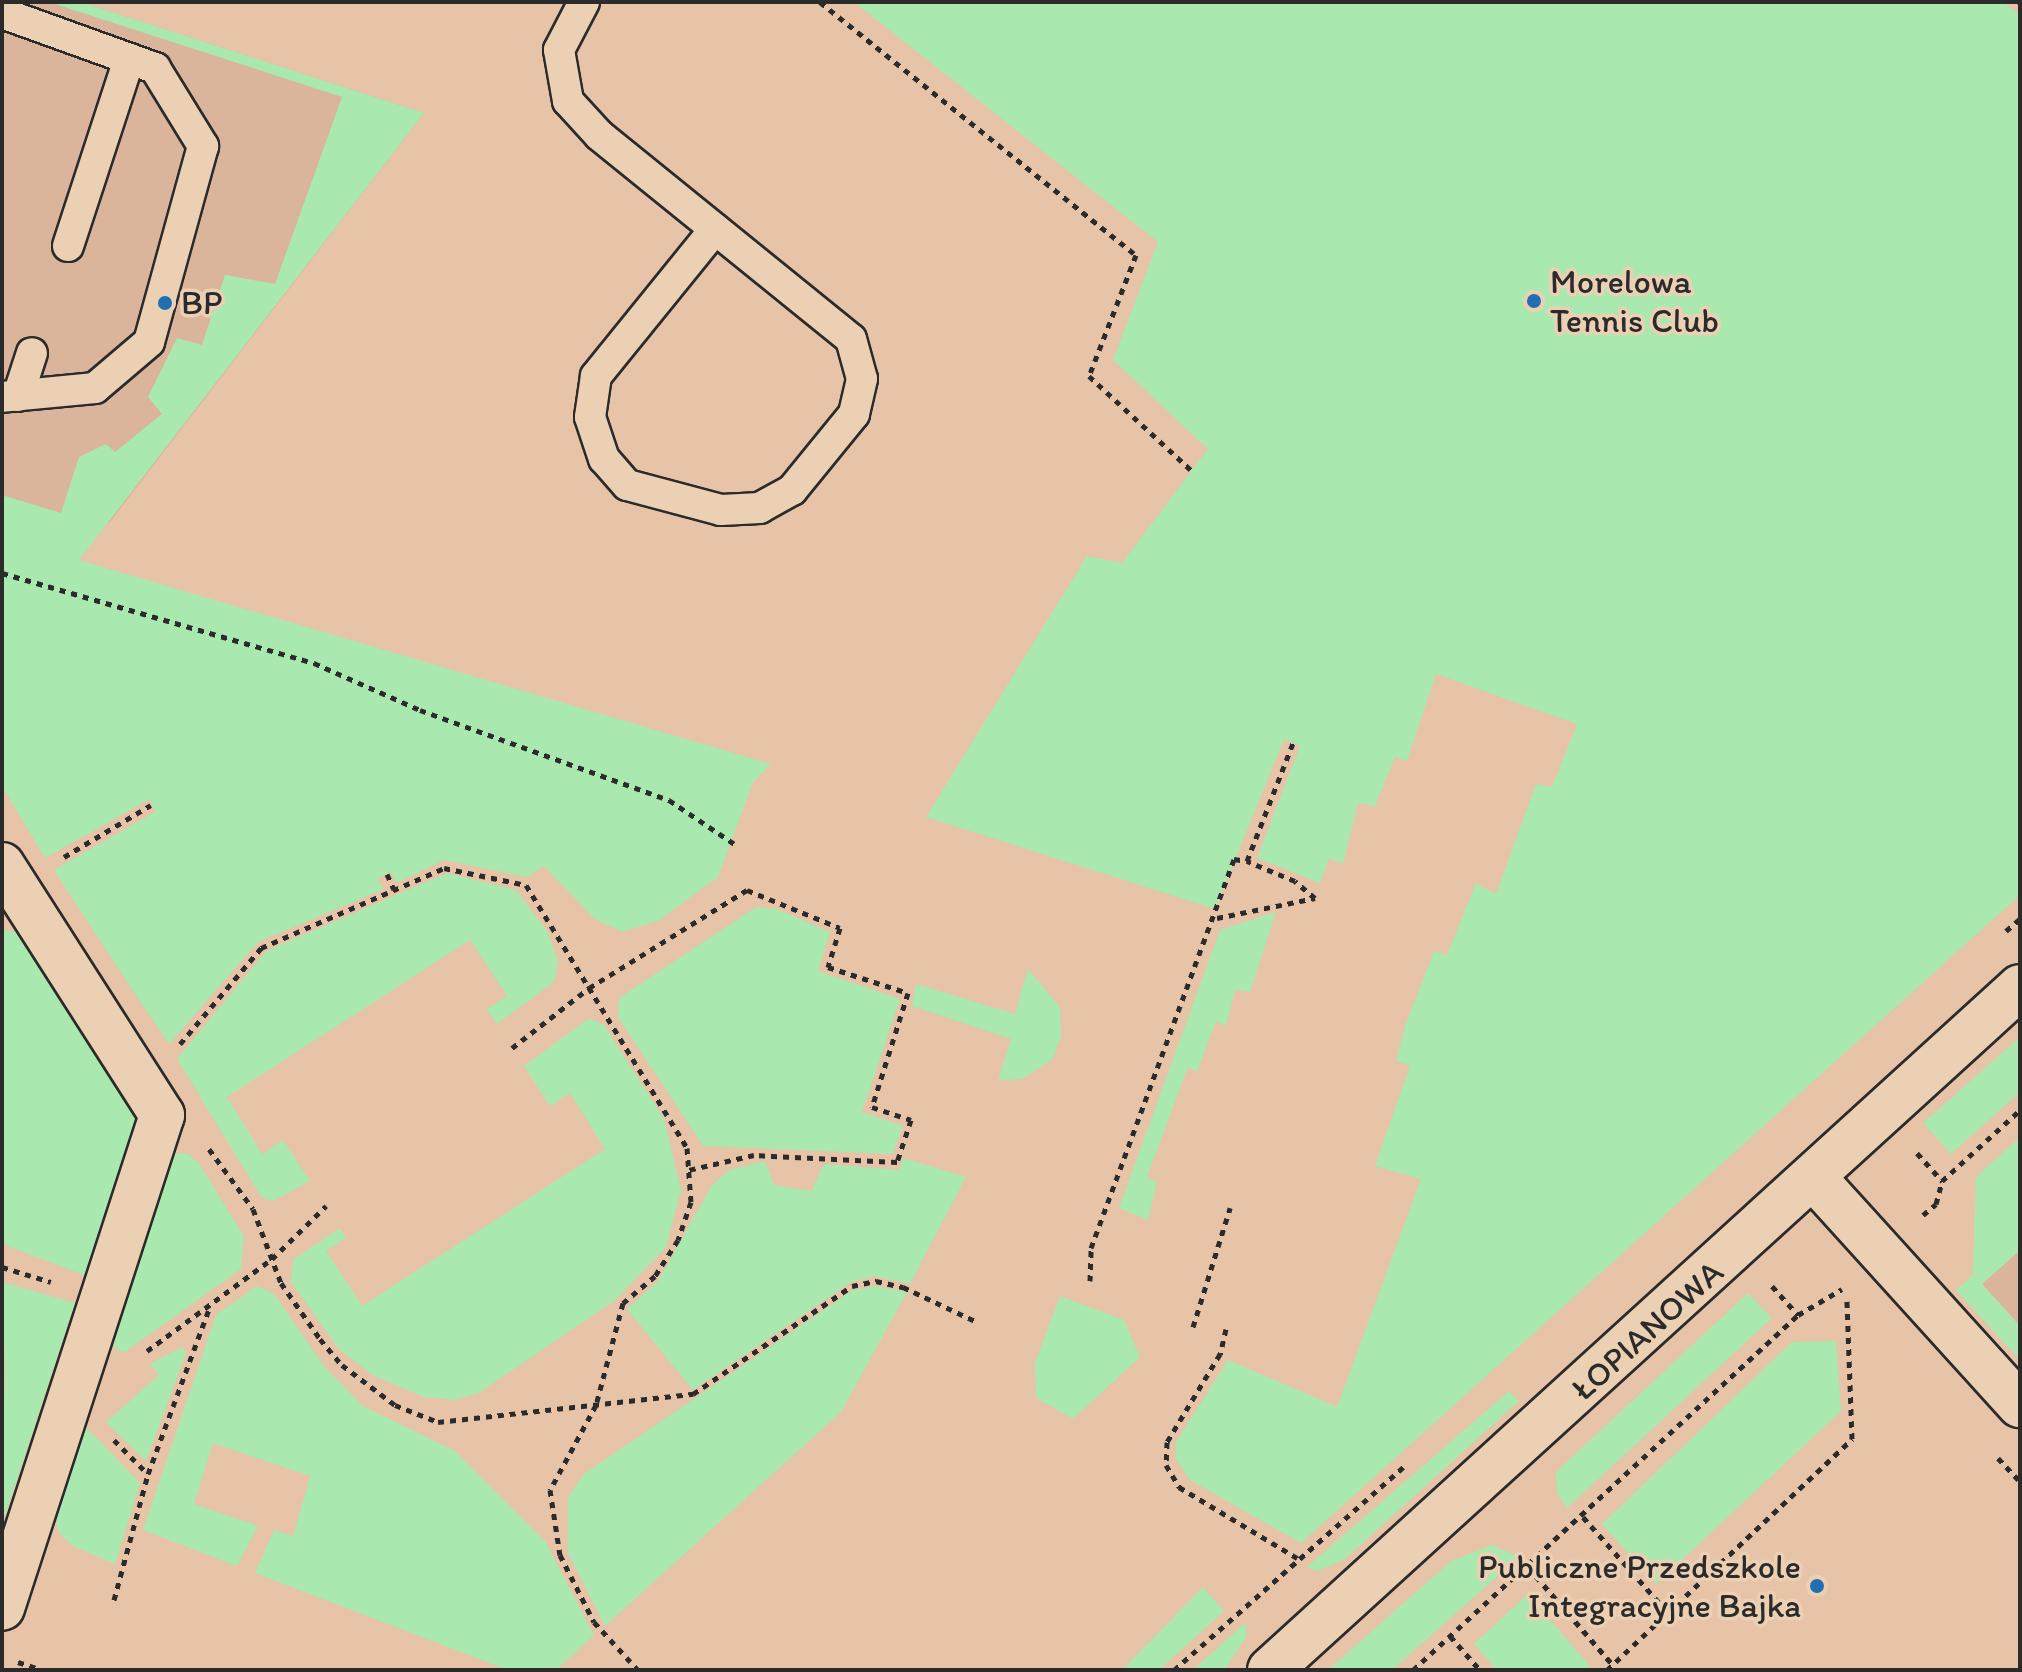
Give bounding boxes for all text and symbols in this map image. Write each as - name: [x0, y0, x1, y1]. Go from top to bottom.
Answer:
- place label: Morelowa Tennis Club: [1550, 261, 1719, 340]
- place label: BP: [181, 283, 222, 323]
- marker: Morelowa Tennis Club: [1525, 292, 1543, 310]
- marker: BP: [156, 294, 174, 312]
- street label: ŁOPIANOWA: [1563, 1251, 1731, 1409]
- place label: Publiczne Przedszkole Integracyjne Bajka: [1478, 1546, 1801, 1626]
- marker: Publiczne Przedszkole Integracyjne Bajka: [1808, 1577, 1826, 1595]

